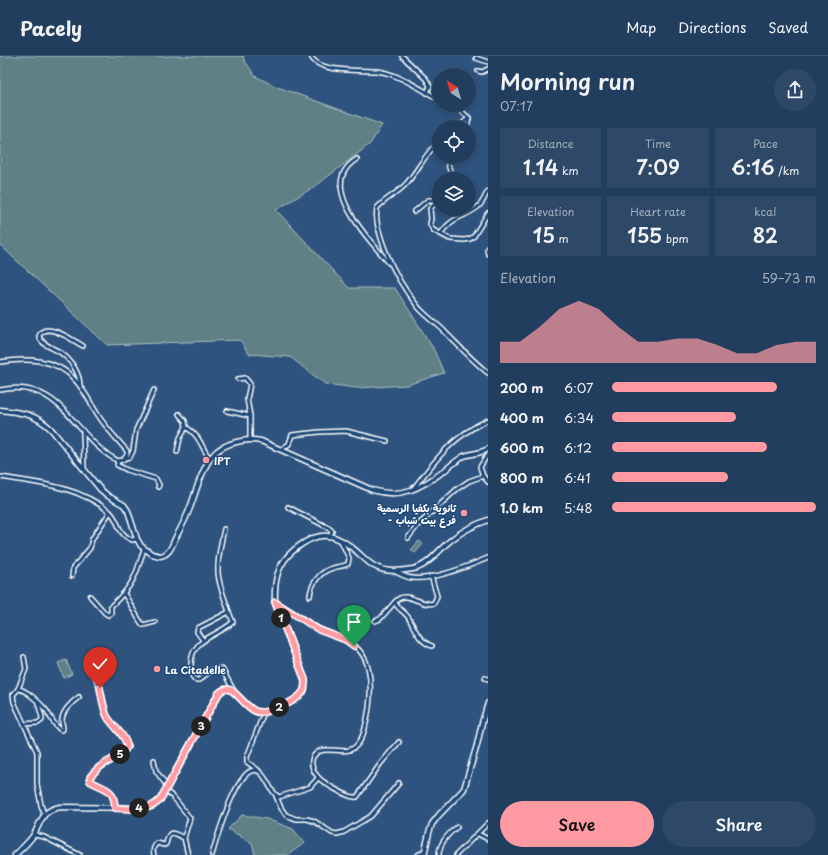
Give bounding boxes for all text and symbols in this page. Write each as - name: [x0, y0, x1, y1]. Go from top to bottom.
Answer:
- text: Pacely: [20, 14, 82, 42]
- text: Map: [626, 17, 656, 38]
- text: Directions: [678, 17, 746, 38]
- text: Saved: [768, 17, 808, 38]
- text: Morning run: [500, 64, 635, 97]
- north arrow: [432, 68, 476, 112]
- map controls: [432, 68, 476, 216]
- button: share: [774, 69, 816, 111]
- text: 07:17: [500, 96, 533, 115]
- button: locate: [432, 120, 476, 164]
- text: Distance: [528, 135, 574, 152]
- text: Time: [645, 135, 671, 152]
- text: Pace: [753, 135, 778, 152]
- text: 1.14: [523, 152, 558, 182]
- text: 7:09: [636, 152, 680, 182]
- text: 6:16: [731, 152, 775, 182]
- text: km: [558, 162, 578, 179]
- text: /km: [775, 162, 799, 179]
- button: layers: [432, 172, 476, 216]
- text: Elevation: [527, 203, 574, 220]
- text: Heart rate: [630, 203, 686, 220]
- text: kcal: [754, 203, 776, 220]
- text: 15: [533, 220, 555, 250]
- text: 155: [627, 220, 662, 250]
- text: 82: [753, 220, 778, 250]
- text: m: [555, 230, 569, 247]
- text: bpm: [662, 230, 689, 247]
- text: Elevation: [500, 268, 556, 287]
- text: 59–73 m: [762, 268, 816, 287]
- text: 200 m: [500, 378, 544, 397]
- text: 6:07: [564, 378, 593, 397]
- text: 400 m: [500, 408, 544, 427]
- text: 6:34: [564, 408, 594, 427]
- text: 600 m: [500, 438, 544, 457]
- text: 6:12: [564, 438, 592, 457]
- place label: IPT: [214, 453, 231, 468]
- marker: IPT: [201, 455, 211, 465]
- text: 800 m: [500, 468, 543, 487]
- text: 6:41: [564, 468, 590, 487]
- text: 1.0 km: [500, 498, 543, 517]
- text: 5:48: [564, 498, 593, 517]
- place label: ثانوية بكفيا الرسمية - فرع بيت شباب: [377, 500, 457, 528]
- marker: ثانوية بكفيا الرسمية - فرع بيت شباب: [459, 508, 469, 518]
- pin: [337, 605, 371, 646]
- pin: 1: [271, 608, 291, 628]
- text: 1: [278, 609, 284, 626]
- icon: arrive: [343, 611, 365, 633]
- pin: [83, 647, 117, 688]
- icon: check: [89, 653, 111, 675]
- place label: La Citadelle: [165, 662, 226, 677]
- marker: La Citadelle: [152, 664, 162, 674]
- pin: 2: [269, 697, 289, 717]
- text: 2: [275, 698, 283, 715]
- pin: 3: [191, 716, 211, 736]
- text: 3: [197, 717, 205, 734]
- pin: 5: [110, 744, 130, 764]
- text: 5: [116, 745, 124, 762]
- pin: 4: [129, 798, 149, 818]
- text: 4: [135, 799, 143, 816]
- button: Save: [500, 801, 654, 847]
- button: Share: [662, 801, 816, 847]

